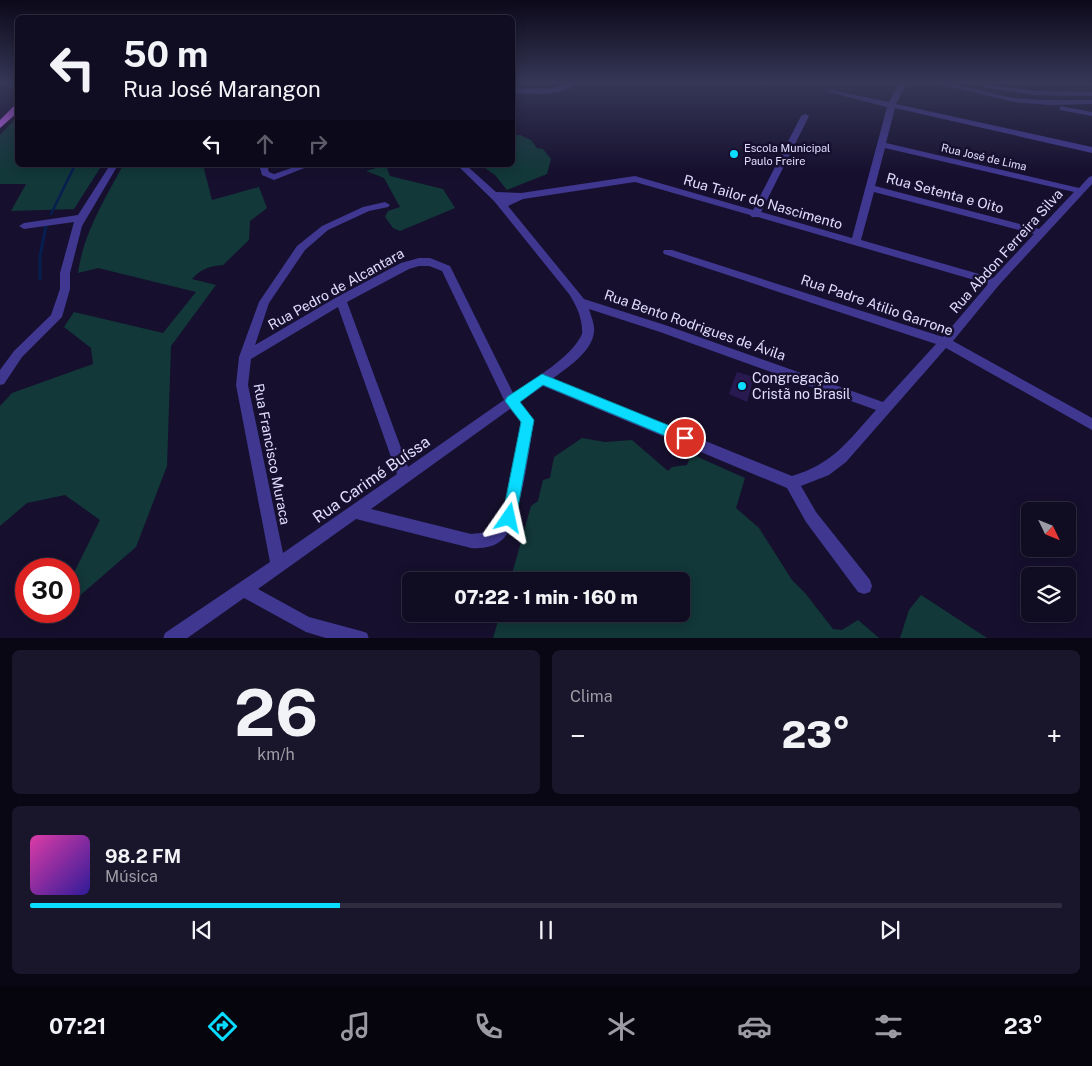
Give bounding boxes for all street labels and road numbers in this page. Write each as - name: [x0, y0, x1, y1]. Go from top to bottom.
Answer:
- street label: Rua José de Lima: [940, 141, 1028, 173]
- street label: Rua Setenta e Oito: [884, 170, 1006, 216]
- street label: Rua Tailor do Nascimento: [682, 172, 844, 232]
- street label: Rua Abdon Ferreira Silva: [946, 186, 1066, 316]
- street label: Rua Pedro de Alcantara: [265, 245, 407, 333]
- street label: Rua Padre Atilio Garrone: [799, 271, 955, 339]
- street label: Rua Bento Rodrigues de Ávila: [602, 285, 788, 364]
- street label: Rua Francisco Muraca: [250, 382, 294, 526]
- street label: Rua Carimé Buíssa: [309, 432, 433, 527]

